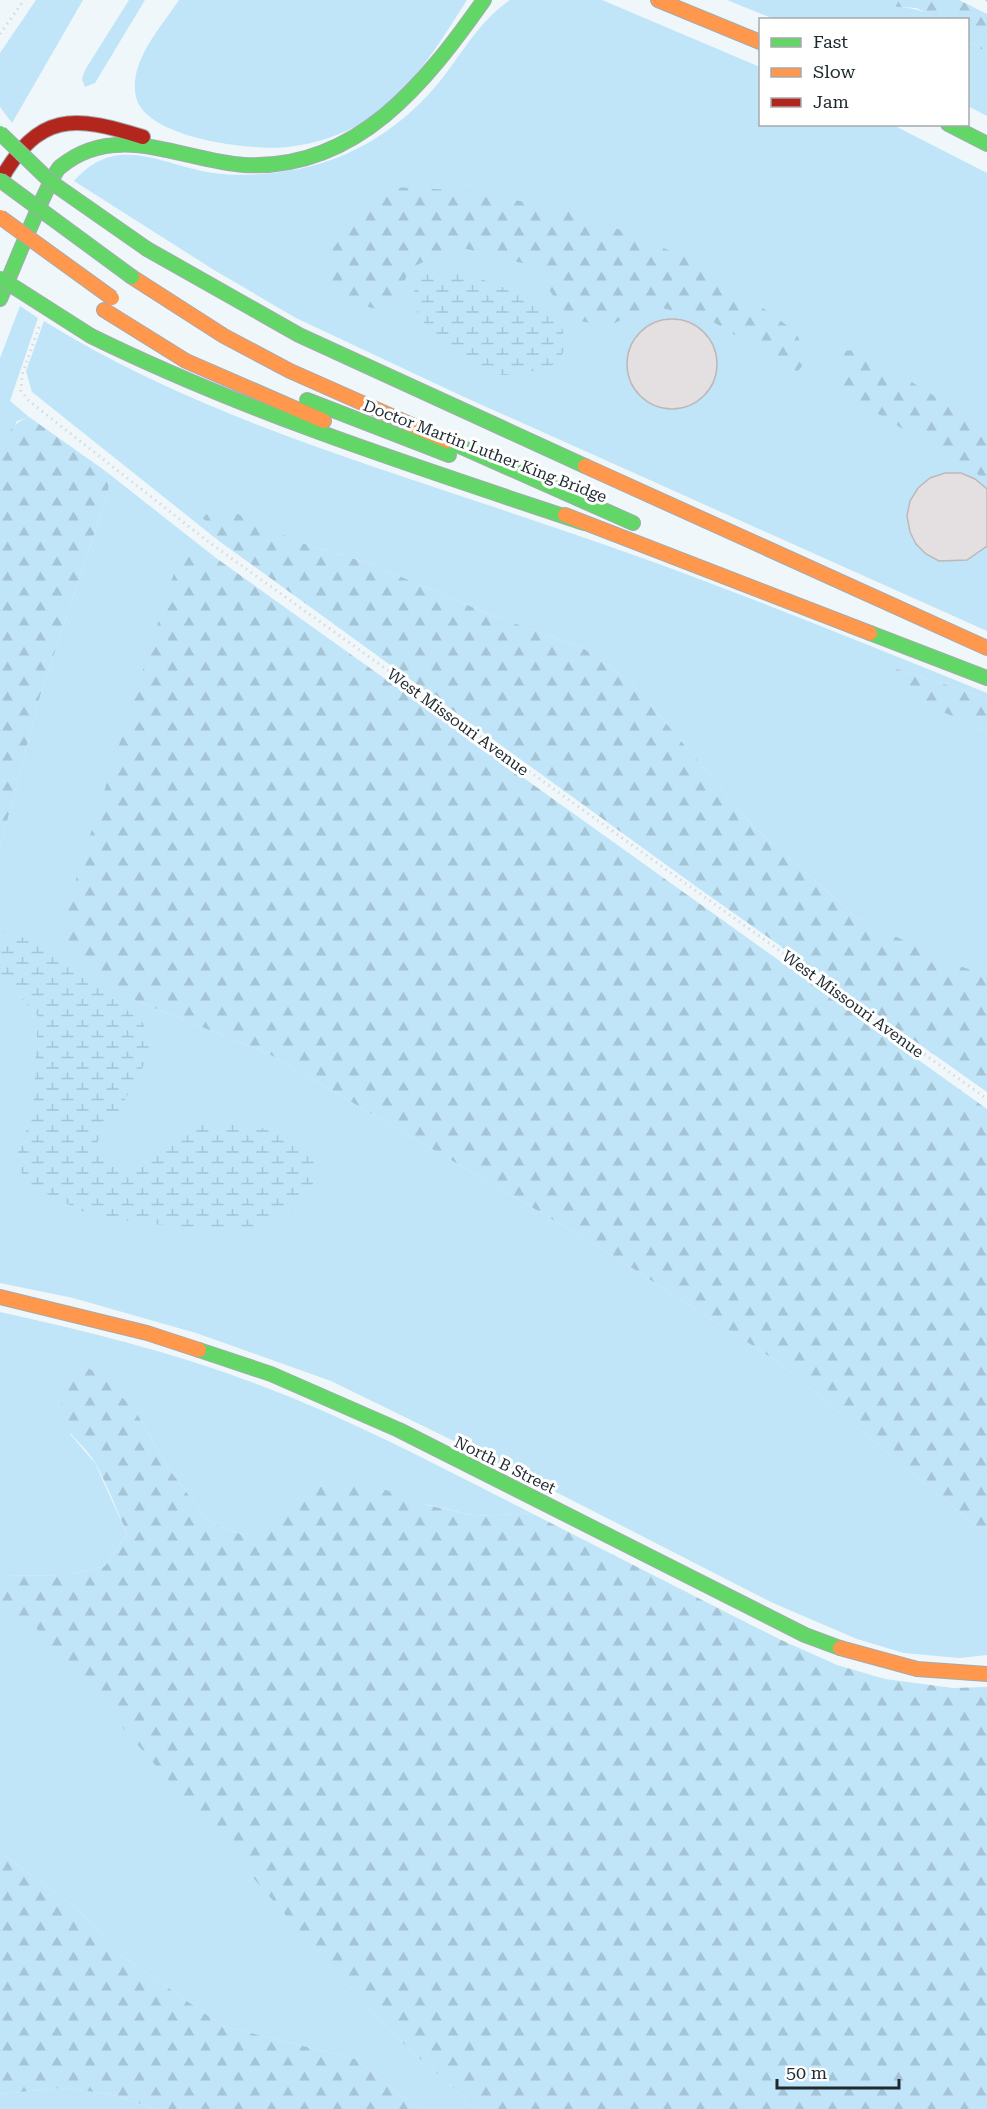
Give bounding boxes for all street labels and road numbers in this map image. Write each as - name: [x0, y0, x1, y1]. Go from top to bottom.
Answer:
- street label: Doctor Martin Luther King Bridge: [360, 396, 610, 506]
- street label: West Missouri Avenue: [384, 664, 533, 780]
- street label: West Missouri Avenue: [779, 946, 928, 1062]
- street label: North B Street: [451, 1432, 559, 1498]

